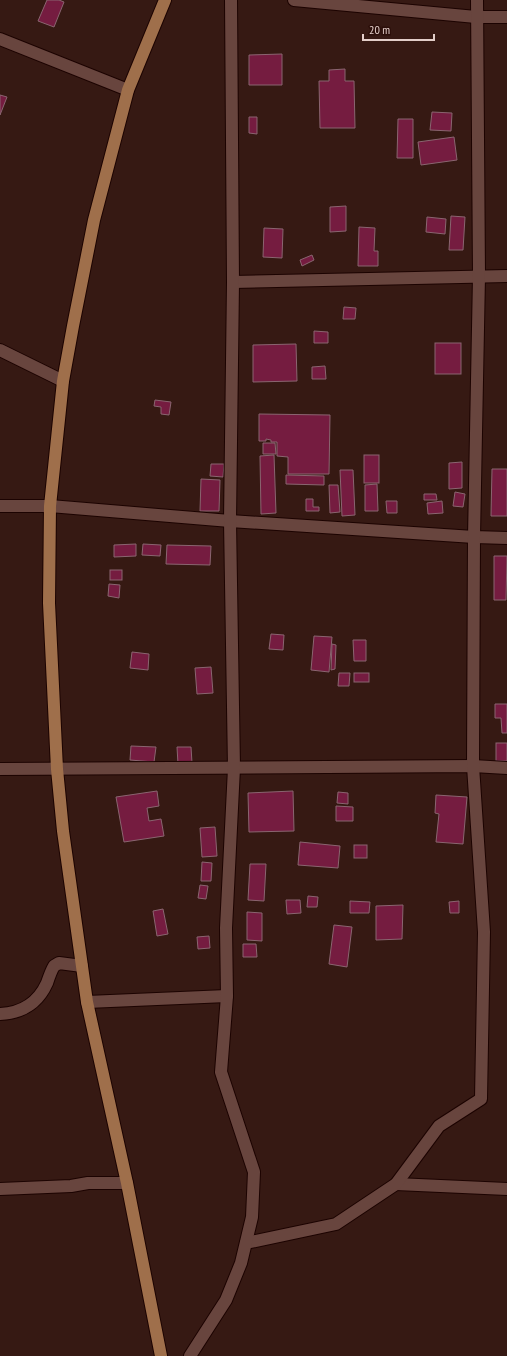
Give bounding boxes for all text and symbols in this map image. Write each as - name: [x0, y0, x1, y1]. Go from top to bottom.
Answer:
- scale bar: [363, 16, 434, 42]
- text: 20 m: [369, 22, 390, 37]

